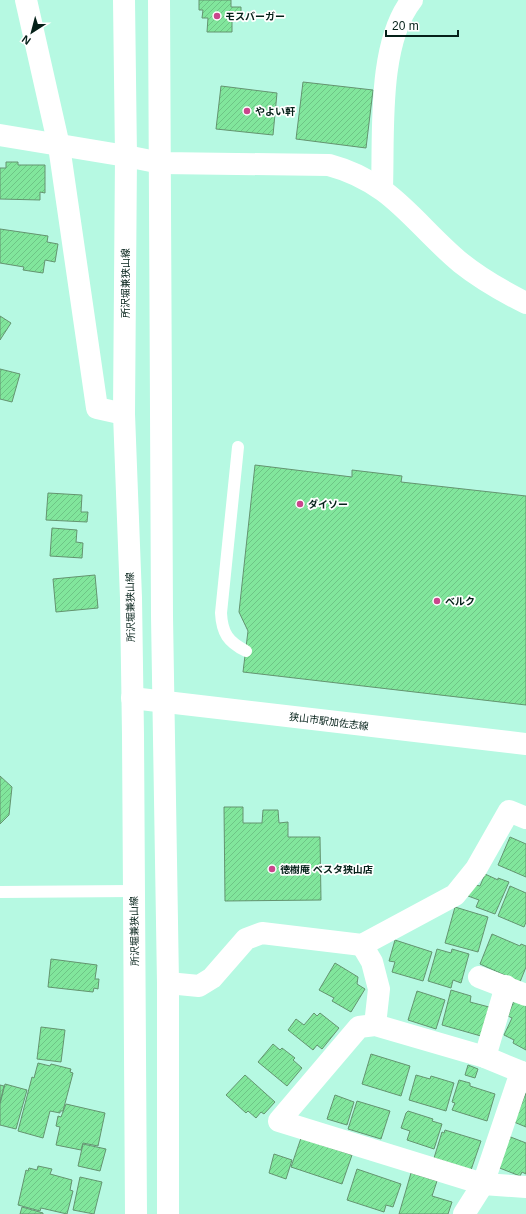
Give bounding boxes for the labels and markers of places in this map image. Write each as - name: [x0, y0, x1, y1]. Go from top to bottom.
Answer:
- marker: モスバーガー: [212, 11, 222, 21]
- place label: モスバーガー: [225, 11, 285, 22]
- marker: やよい軒: [242, 106, 252, 116]
- place label: やよい軒: [255, 106, 295, 117]
- marker: ダイソー: [295, 499, 305, 509]
- place label: ダイソー: [308, 499, 348, 510]
- marker: ベルク: [432, 596, 442, 606]
- place label: ベルク: [445, 596, 475, 607]
- marker: 徳樹庵 ベスタ狭山店: [267, 864, 277, 874]
- place label: 徳樹庵 ベスタ狭山店: [280, 864, 373, 875]

